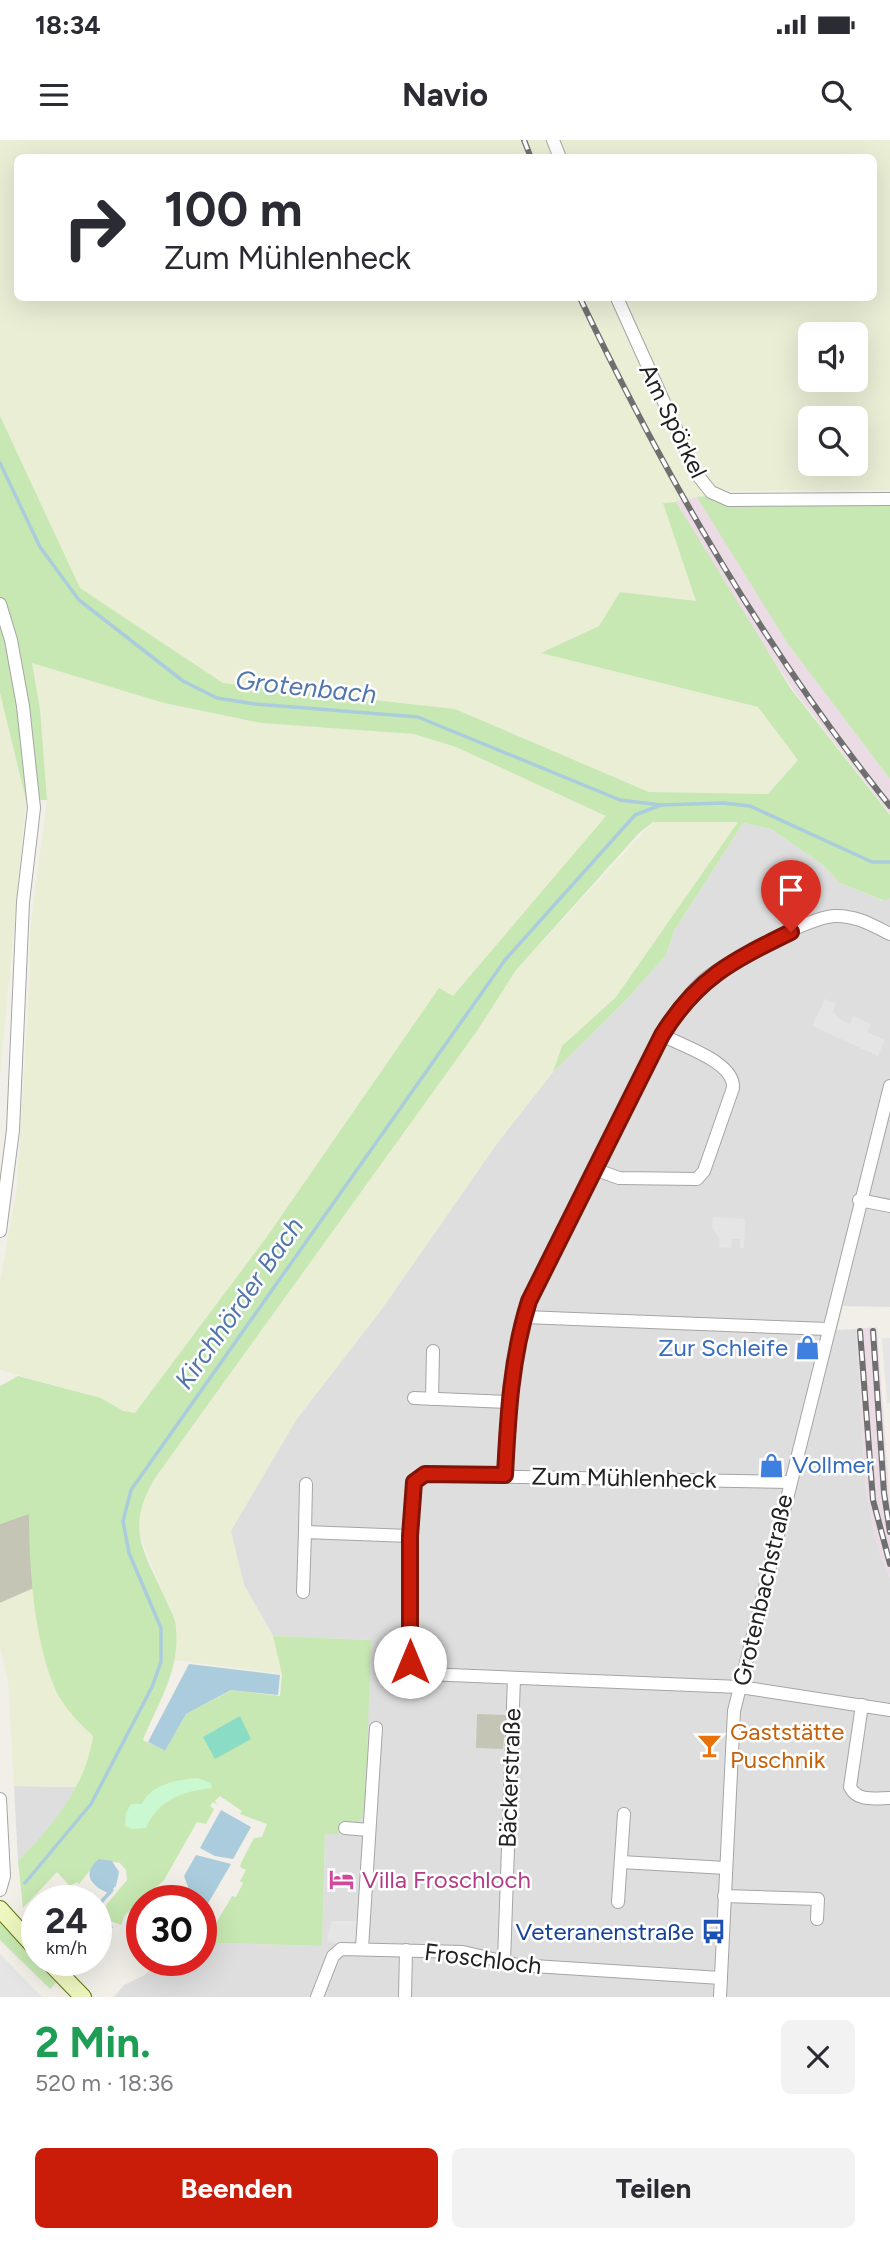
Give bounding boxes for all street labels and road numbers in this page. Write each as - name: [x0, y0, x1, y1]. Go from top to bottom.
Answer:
- street label: Am Spörkel: [633, 359, 714, 483]
- street label: Zum Mühlenheck: [531, 1461, 717, 1494]
- street label: Grotenbachstraße: [726, 1491, 799, 1689]
- street label: Bäckerstraße: [493, 1708, 526, 1848]
- street label: Froschloch: [423, 1937, 543, 1980]

